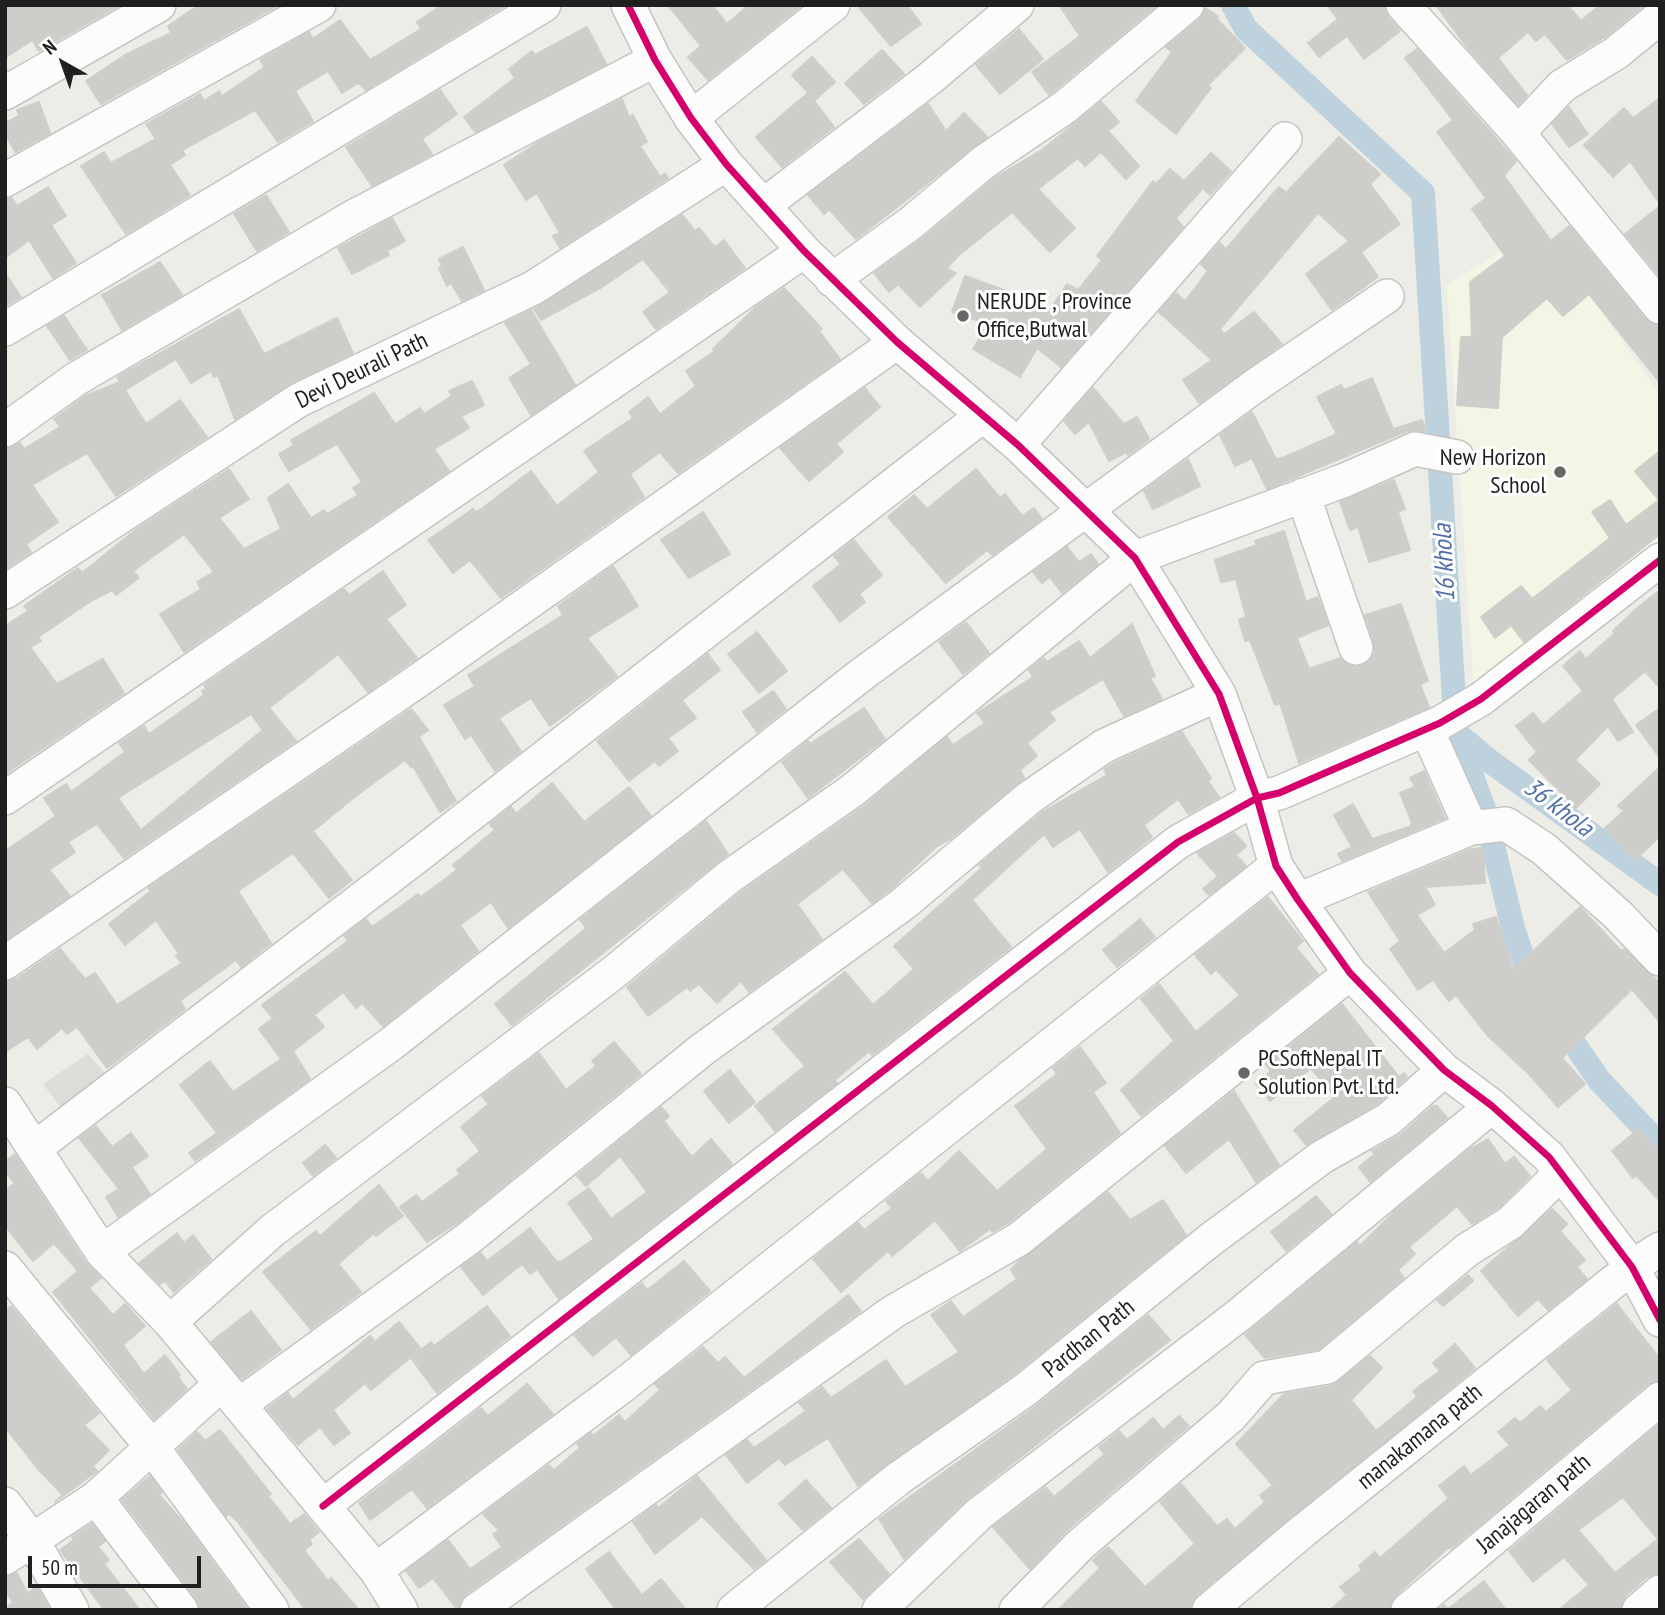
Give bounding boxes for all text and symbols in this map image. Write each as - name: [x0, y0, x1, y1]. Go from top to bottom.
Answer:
- north arrow: [28, 28, 98, 98]
- text: N: [38, 34, 61, 59]
- place label: NERUDE , Province Office,Butwal: [977, 288, 1132, 344]
- marker: NERUDE , Province Office,Butwal: [955, 308, 971, 324]
- street label: Devi Deurali Path: [291, 327, 433, 415]
- place label: New Horizon School: [1440, 444, 1546, 500]
- marker: New Horizon School: [1552, 464, 1568, 480]
- water label: 16 khola: [1427, 523, 1463, 603]
- water label: 36 khola: [1517, 772, 1599, 844]
- place label: PCSoftNepal IT Solution Pvt. Ltd.: [1258, 1045, 1399, 1101]
- marker: PCSoftNepal IT Solution Pvt. Ltd.: [1236, 1065, 1252, 1081]
- street label: Pardhan Path: [1037, 1293, 1141, 1385]
- street label: manakamana path: [1352, 1378, 1488, 1496]
- street label: Janajagaran path: [1471, 1448, 1597, 1560]
- scale bar: [32, 1542, 205, 1586]
- text: 50 m: [41, 1554, 78, 1581]

